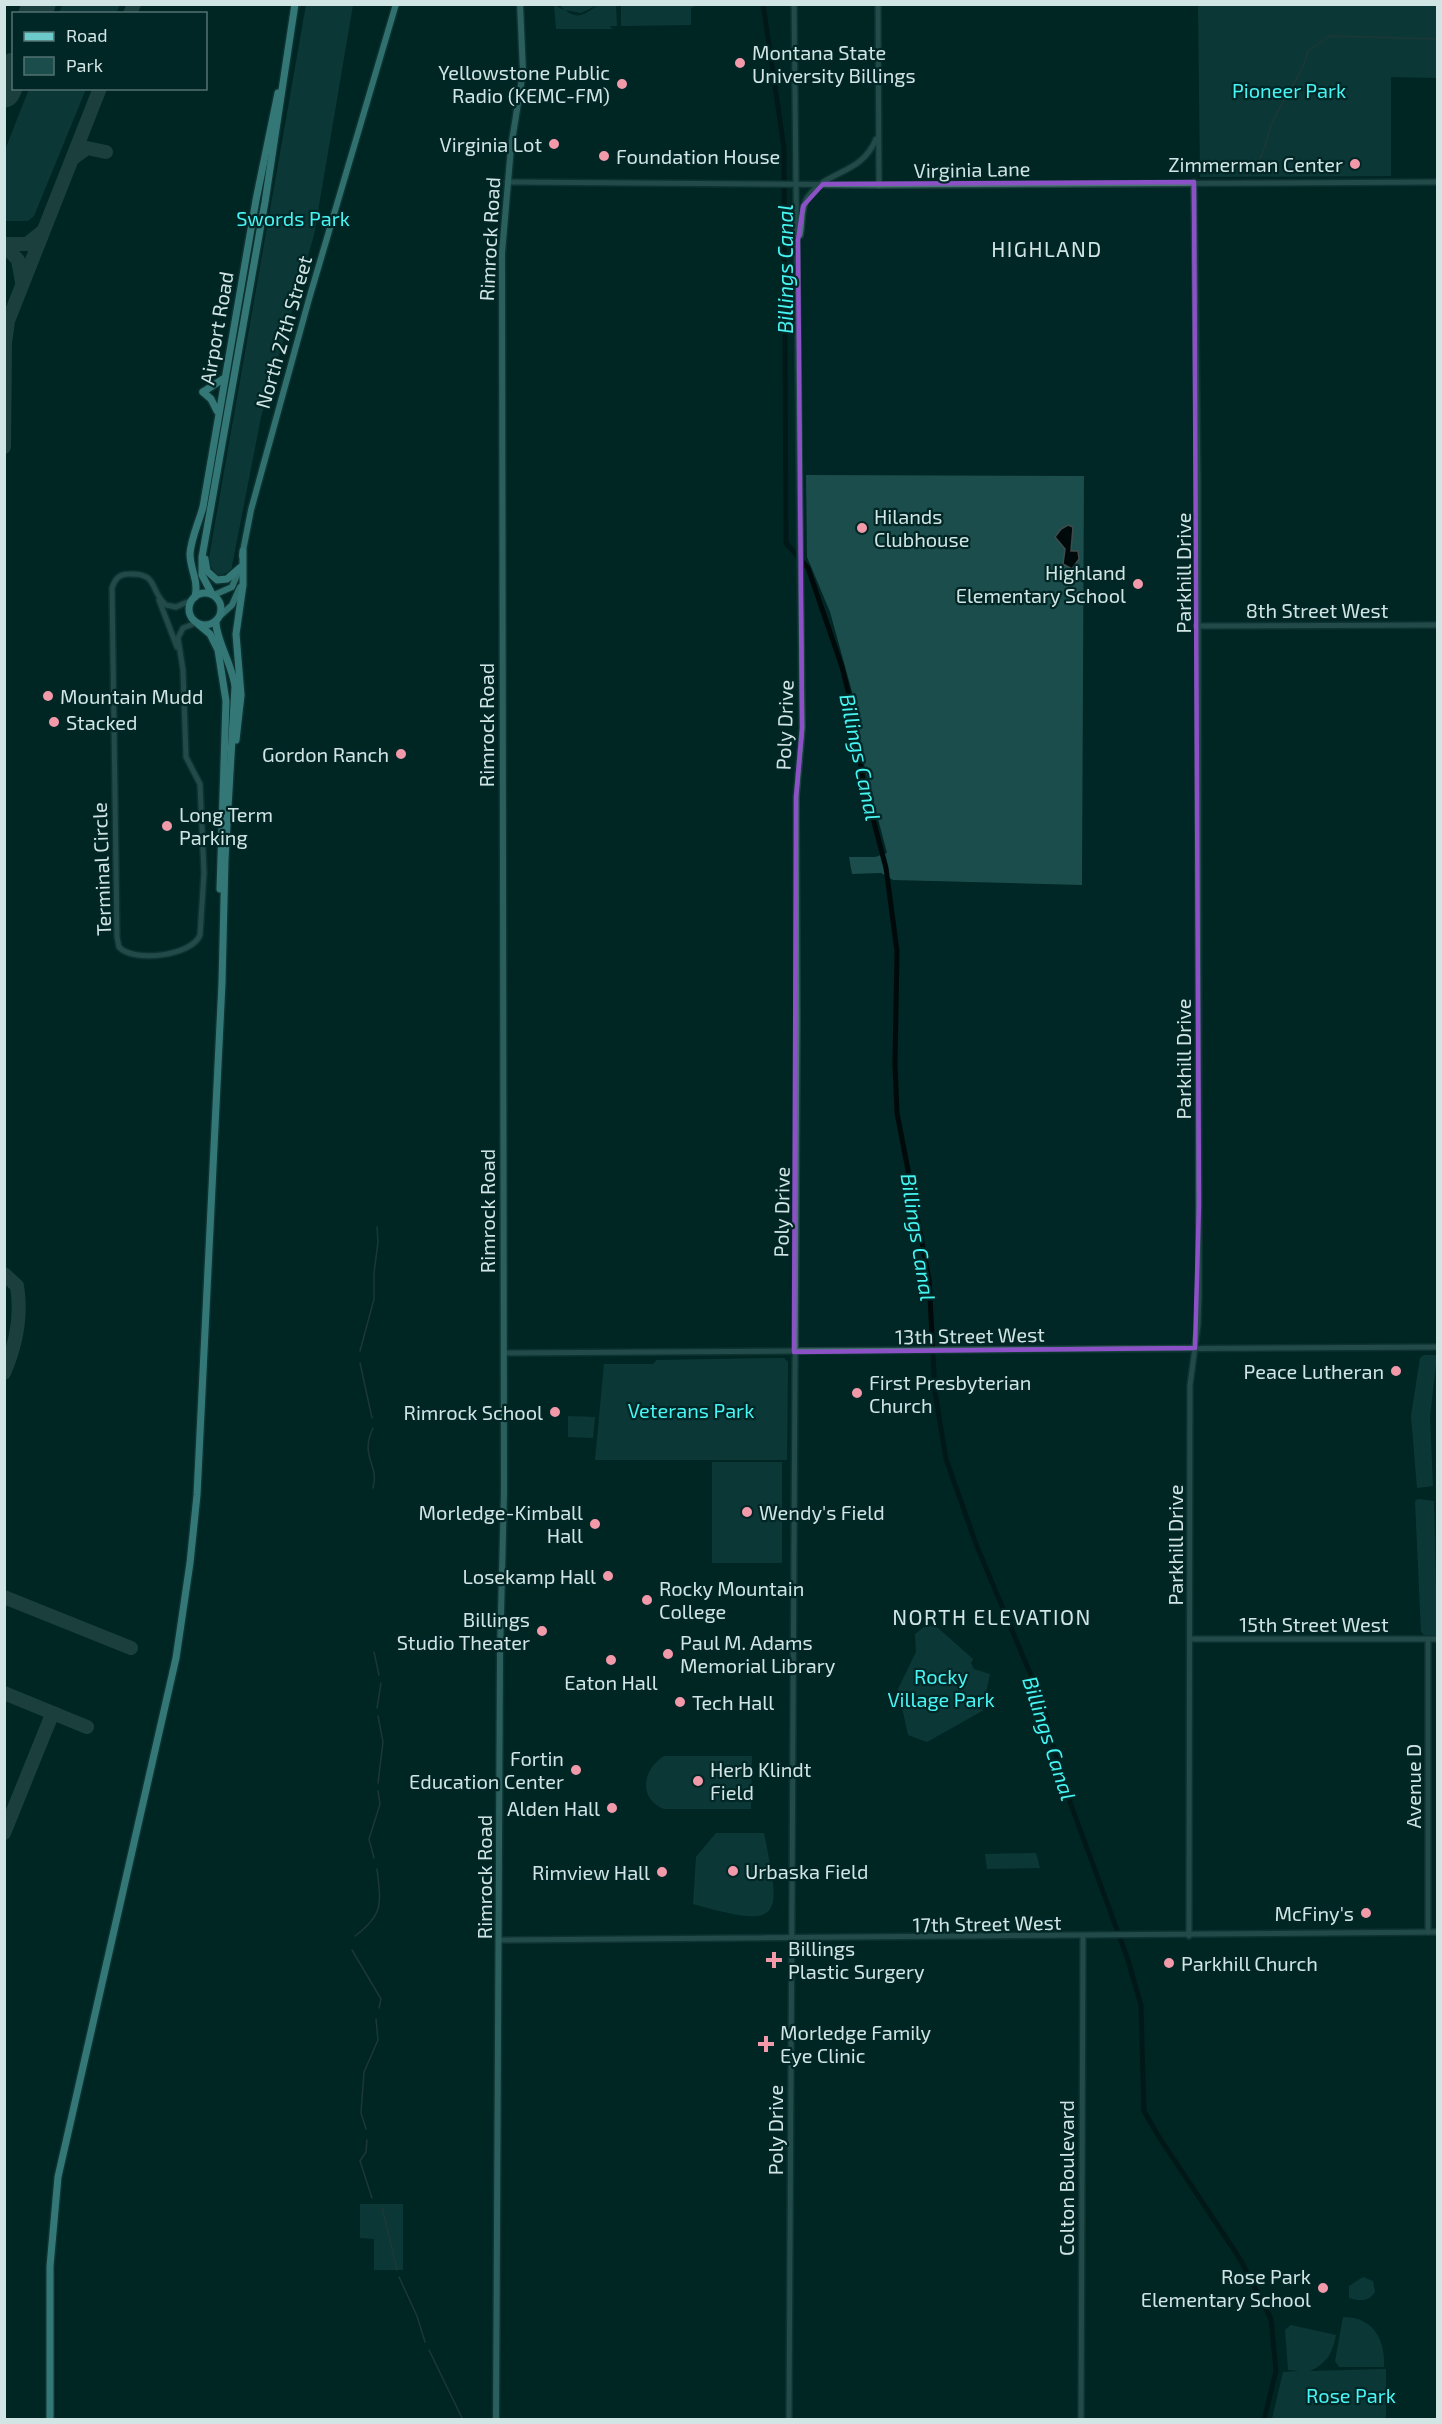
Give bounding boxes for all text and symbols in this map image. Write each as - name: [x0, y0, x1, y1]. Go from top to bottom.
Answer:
- legend: [12, 12, 207, 90]
- text: Road: [66, 24, 107, 46]
- place label: Montana State University Billings: [752, 40, 916, 87]
- text: Park: [66, 54, 103, 76]
- marker: Montana State University Billings: [733, 56, 747, 70]
- place label: Yellowstone Public Radio (KEMC-FM): [438, 60, 610, 107]
- marker: Yellowstone Public Radio (KEMC-FM): [615, 77, 629, 91]
- park label: Pioneer Park: [1232, 78, 1346, 102]
- place label: Virginia Lot: [440, 132, 542, 156]
- marker: Virginia Lot: [547, 137, 561, 151]
- place label: Foundation House: [616, 144, 780, 168]
- marker: Foundation House: [597, 149, 611, 163]
- place label: Zimmerman Center: [1168, 152, 1343, 176]
- street label: Virginia Lane: [913, 156, 1031, 182]
- marker: Zimmerman Center: [1348, 157, 1362, 171]
- street label: Rimrock Road: [474, 176, 504, 302]
- water label: Billings Canal: [772, 204, 797, 334]
- park label: Swords Park: [236, 206, 350, 230]
- district label: HIGHLAND: [991, 236, 1103, 261]
- street label: North 27th Street: [250, 252, 316, 411]
- street label: Airport Road: [194, 270, 238, 386]
- place label: Hilands Clubhouse: [874, 504, 969, 551]
- street label: Parkhill Drive: [1171, 513, 1195, 633]
- marker: Hilands Clubhouse: [855, 521, 869, 535]
- place label: Highland Elementary School: [956, 560, 1126, 607]
- marker: Highland Elementary School: [1131, 577, 1145, 591]
- street label: 8th Street West: [1246, 598, 1389, 622]
- street label: Rimrock Road: [474, 663, 498, 787]
- street label: Poly Drive: [770, 679, 798, 771]
- place label: Mountain Mudd: [60, 684, 203, 708]
- marker: Mountain Mudd: [41, 689, 55, 703]
- water label: Billings Canal: [835, 691, 887, 823]
- place label: Stacked: [66, 710, 138, 734]
- marker: Stacked: [47, 715, 61, 729]
- place label: Gordon Ranch: [262, 742, 389, 766]
- marker: Gordon Ranch: [394, 747, 408, 761]
- street label: Terminal Circle: [87, 802, 115, 936]
- place label: Long Term Parking: [179, 802, 273, 849]
- marker: Long Term Parking: [160, 819, 174, 833]
- street label: Parkhill Drive: [1171, 999, 1195, 1119]
- street label: Rimrock Road: [475, 1149, 499, 1273]
- street label: Poly Drive: [768, 1166, 794, 1258]
- water label: Billings Canal: [897, 1171, 941, 1303]
- street label: 13th Street West: [895, 1322, 1045, 1348]
- place label: Peace Lutheran: [1244, 1359, 1384, 1383]
- marker: Peace Lutheran: [1389, 1364, 1403, 1378]
- place label: First Presbyterian Church: [869, 1370, 1031, 1417]
- marker: First Presbyterian Church: [850, 1386, 864, 1400]
- park label: Veterans Park: [628, 1398, 754, 1422]
- place label: Rimrock School: [404, 1400, 543, 1424]
- marker: Rimrock School: [548, 1405, 562, 1419]
- street label: Parkhill Drive: [1163, 1485, 1187, 1605]
- place label: Morledge-Kimball Hall: [419, 1500, 583, 1547]
- place label: Wendy's Field: [759, 1500, 885, 1524]
- marker: Wendy's Field: [740, 1505, 754, 1519]
- marker: Morledge-Kimball Hall: [588, 1517, 602, 1531]
- place label: Losekamp Hall: [463, 1564, 596, 1588]
- marker: Losekamp Hall: [601, 1569, 615, 1583]
- place label: Rocky Mountain College: [659, 1576, 804, 1623]
- marker: Rocky Mountain College: [640, 1593, 654, 1607]
- district label: NORTH ELEVATION: [892, 1604, 1092, 1629]
- place label: Billings Studio Theater: [397, 1607, 530, 1654]
- street label: 15th Street West: [1239, 1612, 1389, 1636]
- marker: Billings Studio Theater: [535, 1624, 549, 1638]
- place label: Paul M. Adams Memorial Library: [680, 1630, 836, 1677]
- marker: Paul M. Adams Memorial Library: [661, 1647, 675, 1661]
- marker: Eaton Hall: [604, 1653, 618, 1667]
- park label: Rocky Village Park: [887, 1664, 995, 1711]
- place label: Eaton Hall: [564, 1670, 658, 1694]
- water label: Billings Canal: [1018, 1673, 1082, 1803]
- place label: Tech Hall: [692, 1690, 774, 1714]
- marker: Tech Hall: [673, 1695, 687, 1709]
- street label: Avenue D: [1401, 1744, 1425, 1828]
- place label: Fortin Education Center: [409, 1746, 564, 1793]
- place label: Herb Klindt Field: [710, 1757, 812, 1804]
- marker: Fortin Education Center: [569, 1763, 583, 1777]
- marker: Herb Klindt Field: [691, 1774, 705, 1788]
- place label: Alden Hall: [507, 1796, 600, 1820]
- marker: Alden Hall: [605, 1801, 619, 1815]
- street label: Rimrock Road: [472, 1815, 496, 1939]
- place label: Urbaska Field: [745, 1859, 868, 1883]
- place label: Rimview Hall: [532, 1860, 650, 1884]
- marker: Urbaska Field: [726, 1864, 740, 1878]
- marker: Rimview Hall: [655, 1865, 669, 1879]
- place label: McFiny's: [1274, 1901, 1354, 1925]
- marker: McFiny's: [1359, 1906, 1373, 1920]
- street label: 17th Street West: [912, 1910, 1062, 1936]
- place label: Billings Plastic Surgery: [788, 1936, 925, 1983]
- marker: Billings Plastic Surgery: [765, 1951, 783, 1969]
- place label: Parkhill Church: [1181, 1951, 1318, 1975]
- marker: Parkhill Church: [1162, 1956, 1176, 1970]
- place label: Morledge Family Eye Clinic: [780, 2020, 932, 2067]
- marker: Morledge Family Eye Clinic: [757, 2035, 775, 2053]
- street label: Poly Drive: [763, 2085, 787, 2175]
- street label: Colton Boulevard: [1054, 2100, 1078, 2256]
- place label: Rose Park Elementary School: [1141, 2264, 1311, 2311]
- marker: Rose Park Elementary School: [1316, 2281, 1330, 2295]
- park label: Rose Park: [1306, 2383, 1396, 2407]

